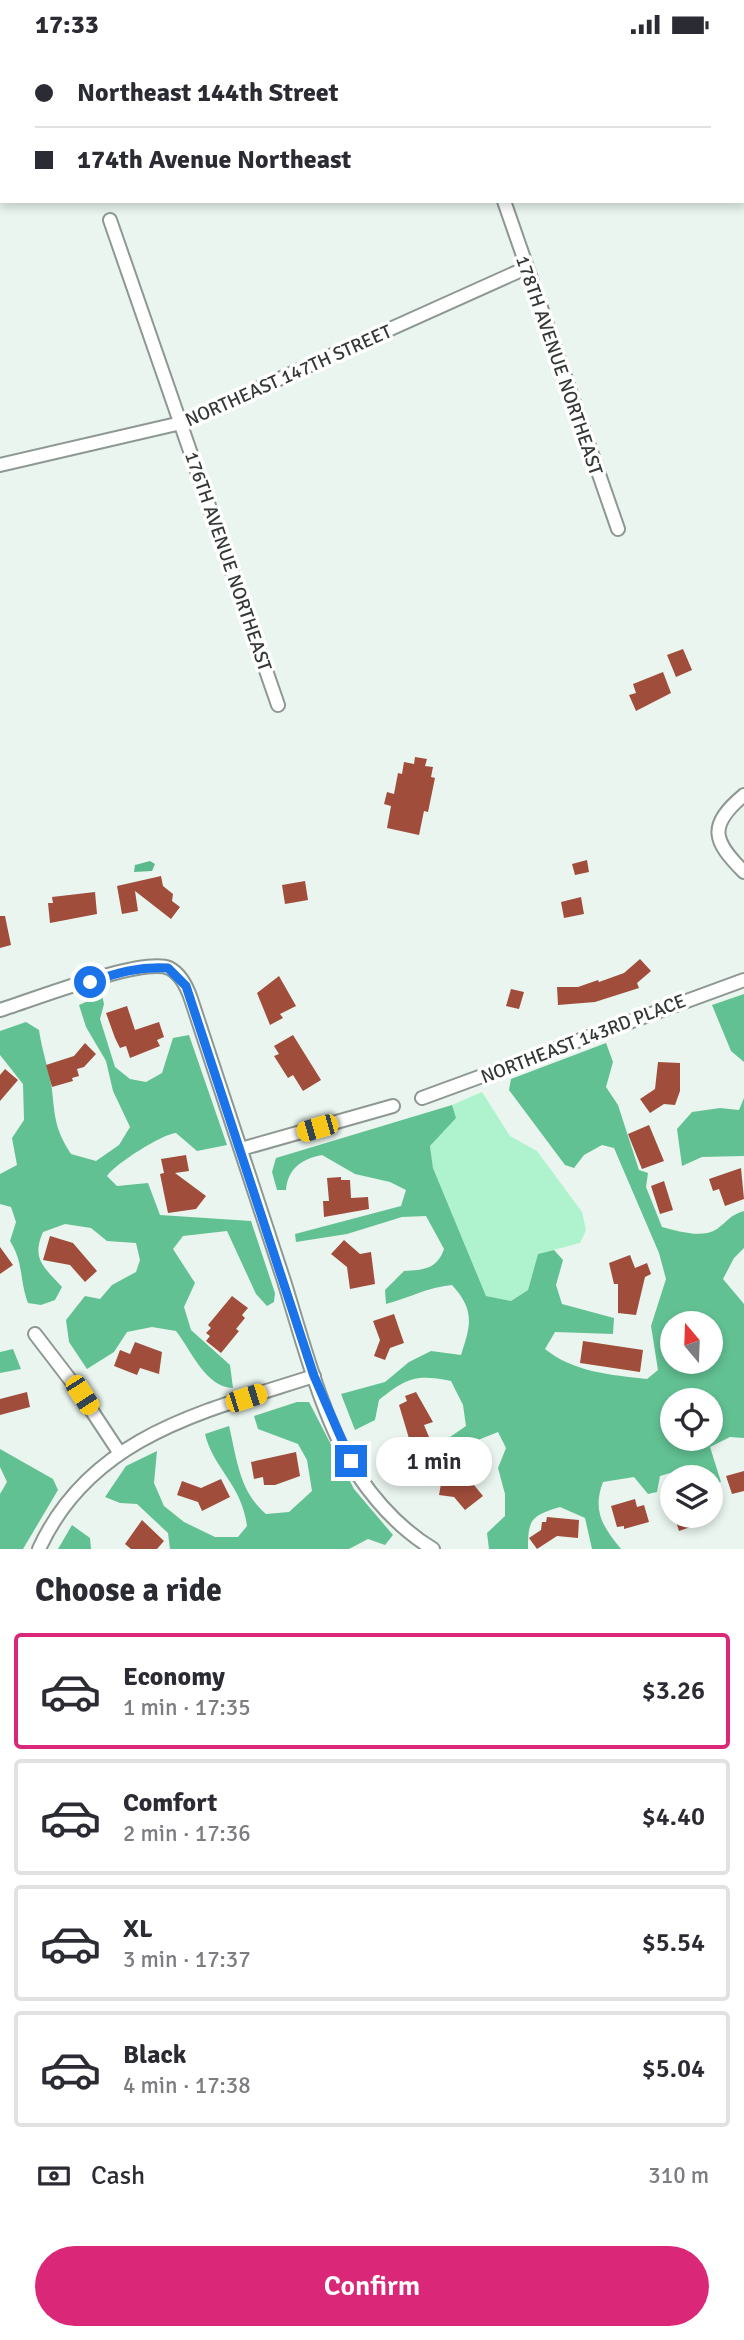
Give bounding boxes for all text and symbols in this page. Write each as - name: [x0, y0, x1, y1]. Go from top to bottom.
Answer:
- text: 17:33: [35, 9, 99, 41]
- text: Northeast 144th Street: [77, 77, 338, 109]
- text: 174th Avenue Northeast: [77, 144, 351, 176]
- street label: 178TH AVENUE NORTHEAST: [510, 252, 608, 479]
- street label: NORTHEAST 147TH STREET: [181, 319, 396, 432]
- street label: 176TH AVENUE NORTHEAST: [179, 448, 277, 675]
- route start: [74, 966, 106, 998]
- street label: NORTHEAST 143RD PLACE: [478, 989, 689, 1089]
- car: [294, 1112, 341, 1144]
- north arrow: [660, 1311, 723, 1374]
- map controls: [660, 1311, 723, 1528]
- car: [62, 1372, 103, 1418]
- car: [223, 1382, 270, 1414]
- button: locate: [660, 1388, 723, 1451]
- callout: 1 min: [376, 1437, 491, 1485]
- route end: [335, 1445, 367, 1477]
- text: 1 min: [406, 1447, 462, 1476]
- button: layers: [660, 1465, 723, 1528]
- text: Choose a ride: [35, 1571, 222, 1610]
- icon: car: [39, 1660, 102, 1723]
- text: Economy: [123, 1661, 225, 1693]
- text: $3.26: [642, 1675, 705, 1707]
- text: 1 min · 17:35: [123, 1693, 251, 1722]
- icon: car: [39, 1786, 102, 1849]
- text: Comfort: [123, 1787, 217, 1819]
- text: $4.40: [642, 1801, 705, 1833]
- text: 2 min · 17:36: [123, 1819, 251, 1848]
- icon: car: [39, 1912, 102, 1975]
- text: XL: [123, 1913, 153, 1945]
- text: $5.54: [642, 1927, 705, 1959]
- text: 3 min · 17:37: [123, 1945, 251, 1974]
- icon: car: [39, 2038, 102, 2101]
- text: Black: [123, 2039, 186, 2071]
- text: $5.04: [642, 2053, 705, 2085]
- text: 4 min · 17:38: [123, 2071, 251, 2100]
- icon: cash: [35, 2157, 73, 2195]
- text: Cash: [91, 2160, 145, 2192]
- text: 310 m: [648, 2161, 709, 2190]
- button: Confirm: [35, 2246, 709, 2326]

